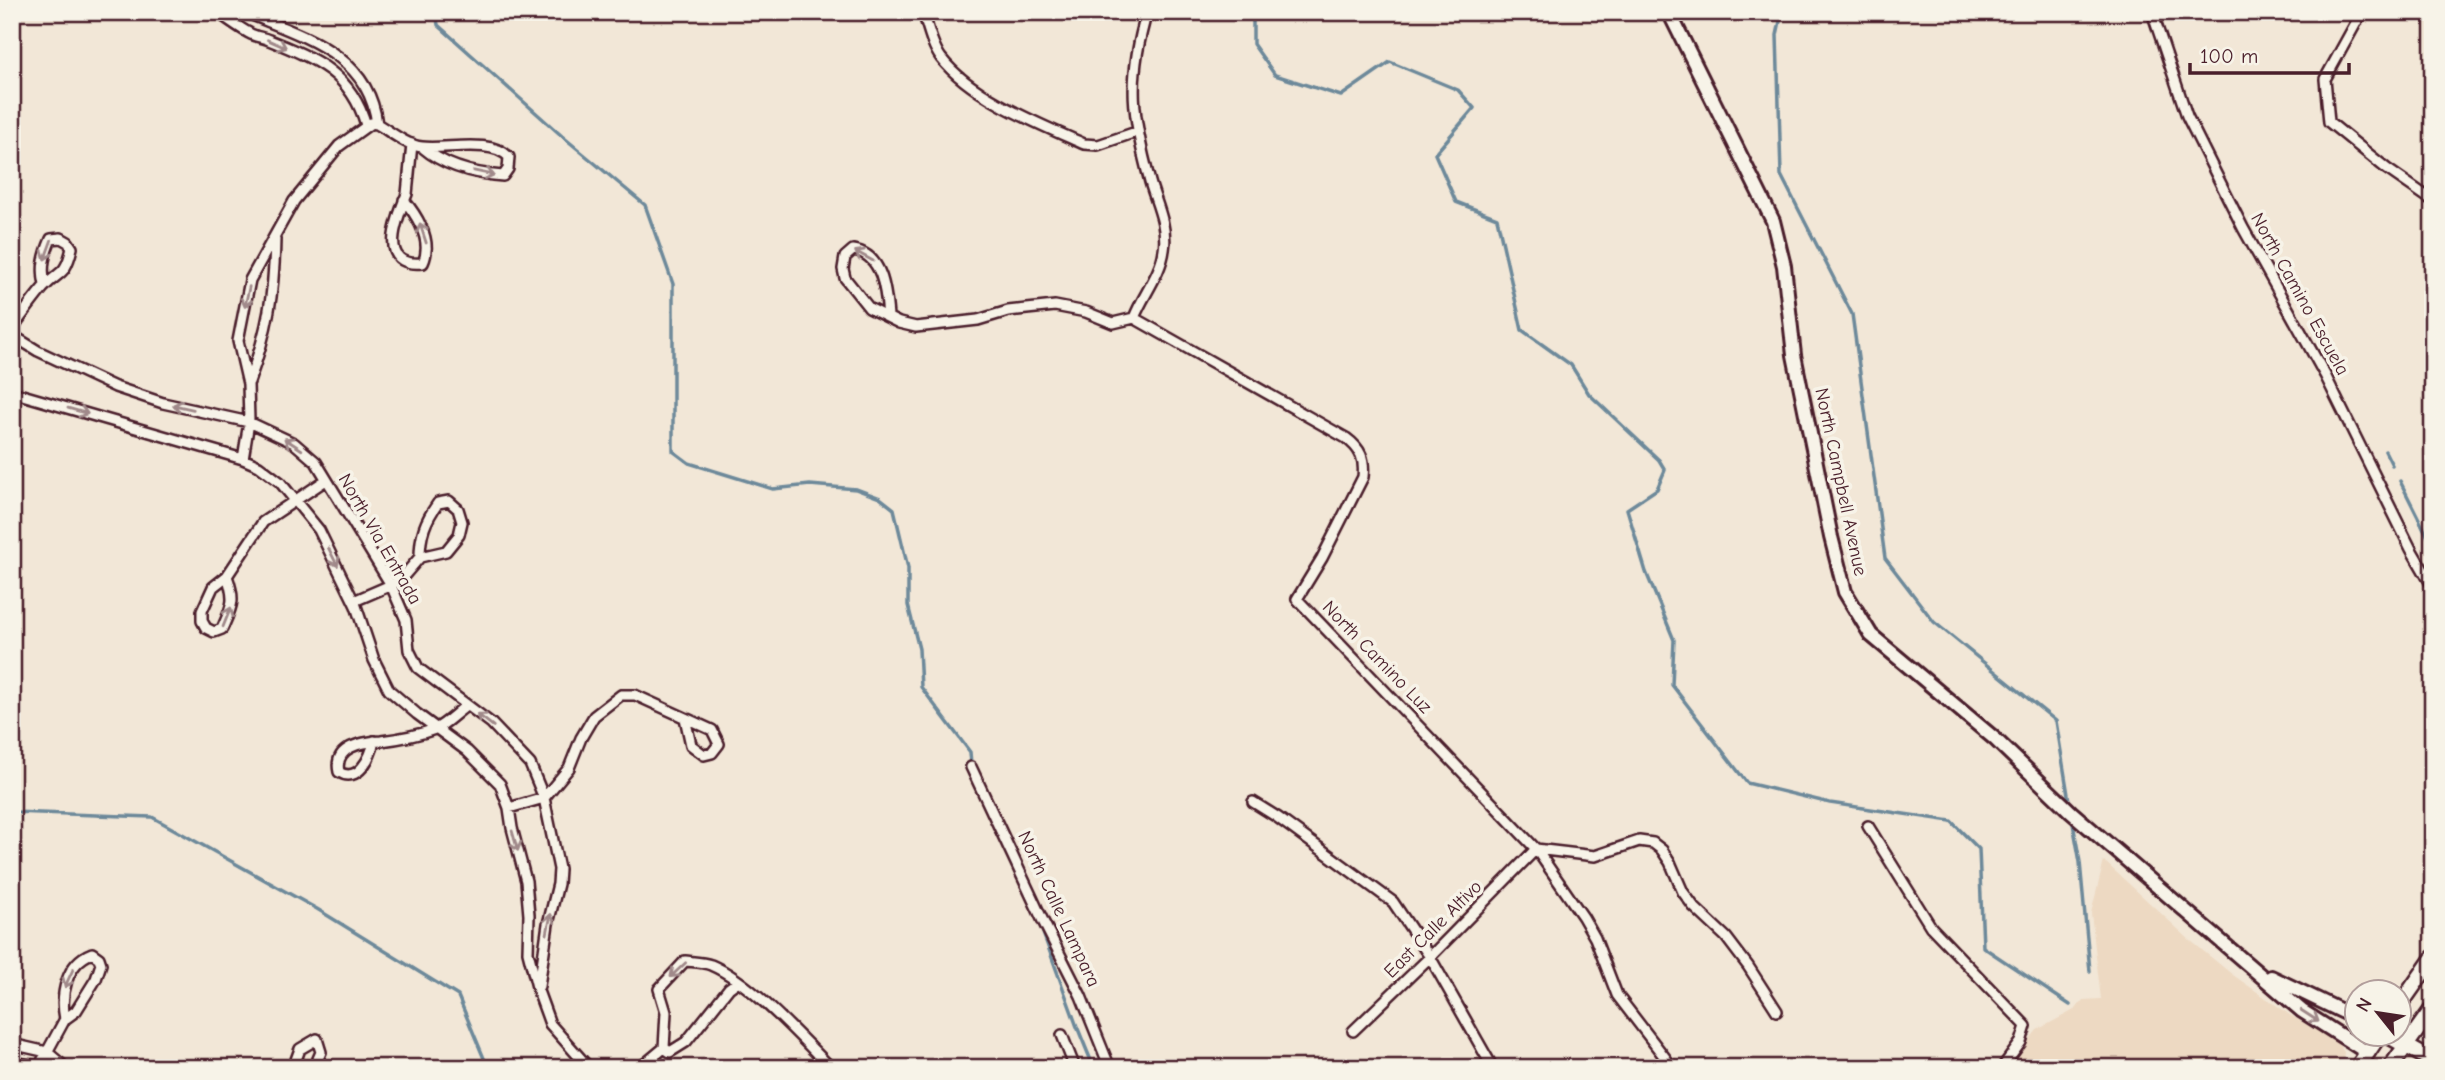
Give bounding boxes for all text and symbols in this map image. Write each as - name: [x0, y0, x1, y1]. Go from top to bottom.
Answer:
- scale bar: [2190, 32, 2349, 76]
- one-way arrow: [266, 38, 287, 51]
- text: 100 m: [2200, 44, 2258, 68]
- one-way arrow: [472, 167, 495, 181]
- street label: North Camino Escuela: [2246, 209, 2354, 379]
- one-way arrow: [416, 222, 429, 244]
- one-way arrow: [41, 239, 53, 261]
- one-way arrow: [855, 249, 875, 263]
- one-way arrow: [239, 285, 253, 308]
- street label: North Campbell Avenue: [1810, 386, 1872, 578]
- one-way arrow: [172, 400, 195, 413]
- one-way arrow: [67, 406, 89, 419]
- one-way arrow: [284, 437, 303, 452]
- street label: North Via Entrada: [334, 470, 426, 608]
- one-way arrow: [326, 546, 340, 567]
- street label: North Camino Luz: [1318, 596, 1436, 718]
- one-way arrow: [221, 607, 234, 629]
- one-way arrow: [477, 713, 495, 728]
- street label: North Calle Lampara: [1013, 828, 1105, 990]
- one-way arrow: [510, 829, 523, 851]
- street label: East Calle Altivo: [1380, 876, 1486, 982]
- one-way arrow: [542, 913, 556, 936]
- one-way arrow: [670, 961, 687, 978]
- one-way arrow: [62, 967, 75, 988]
- north arrow: [2344, 978, 2414, 1048]
- text: N: [2352, 994, 2377, 1016]
- one-way arrow: [2300, 1008, 2319, 1023]

